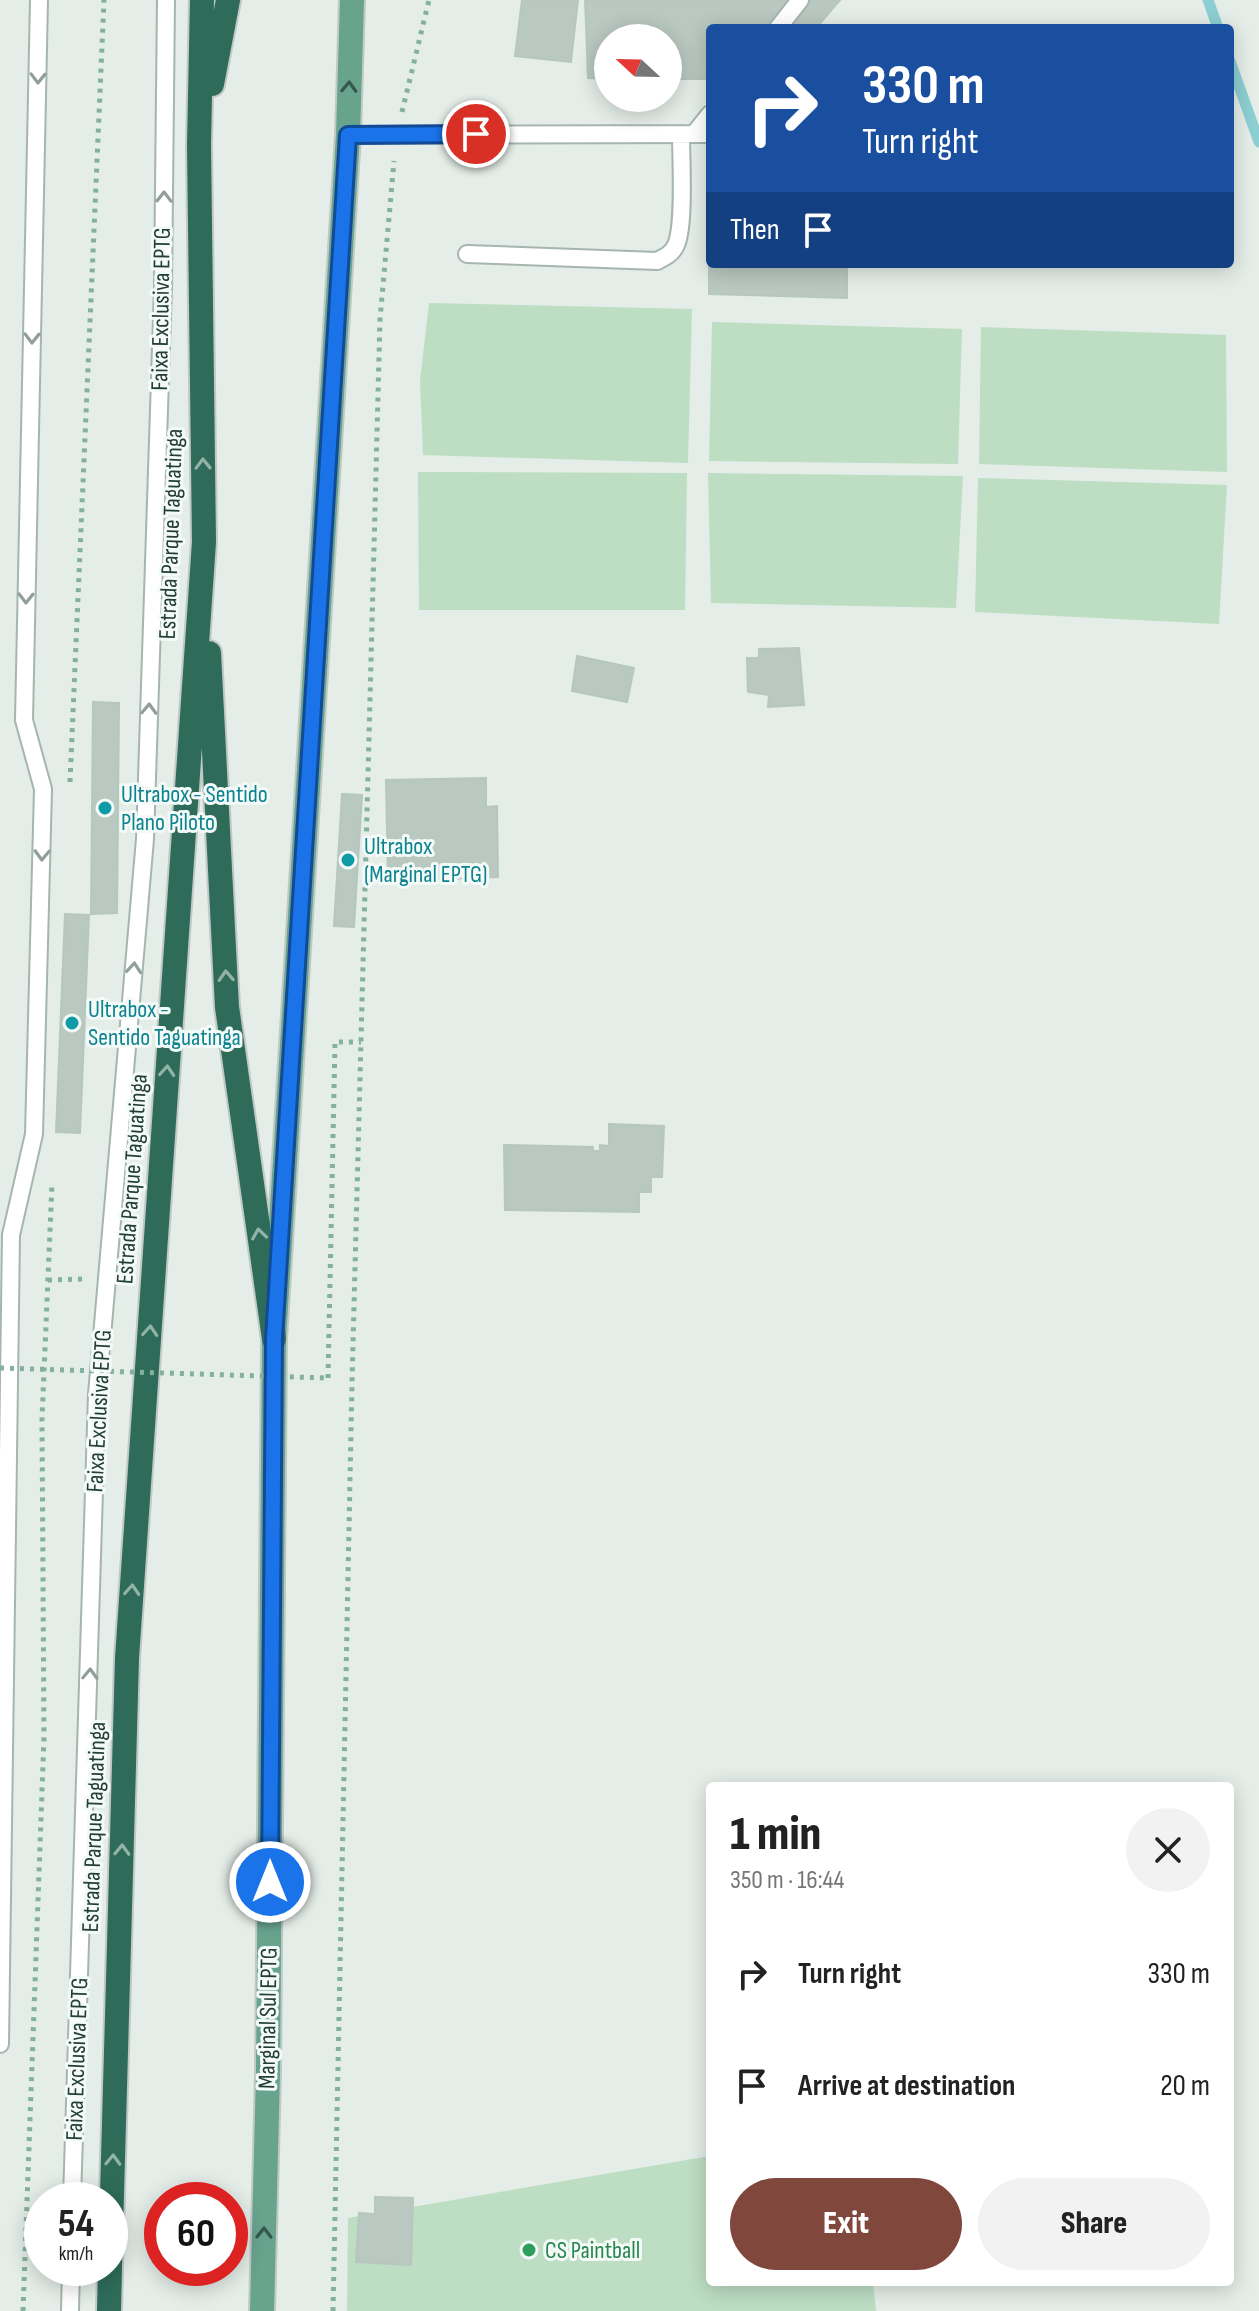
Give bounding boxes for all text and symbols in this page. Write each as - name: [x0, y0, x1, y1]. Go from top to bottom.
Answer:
- north arrow: [594, 24, 682, 112]
- map controls: [594, 24, 682, 112]
- text: 330 m: [862, 53, 985, 120]
- icon: right: [730, 56, 834, 160]
- one-way arrow: [29, 72, 46, 85]
- one-way arrow: [341, 80, 358, 93]
- pin: [442, 100, 510, 168]
- icon: arrive: [454, 112, 498, 156]
- text: Turn right: [862, 121, 979, 164]
- one-way arrow: [155, 190, 173, 203]
- icon: arrive: [796, 208, 840, 252]
- text: Then: [730, 212, 780, 248]
- street label: Faixa Exclusiva EPTG: [145, 227, 177, 391]
- one-way arrow: [23, 332, 41, 345]
- street label: Estrada Parque Taguatinga: [153, 428, 189, 640]
- one-way arrow: [194, 457, 212, 470]
- one-way arrow: [18, 592, 35, 605]
- one-way arrow: [140, 702, 157, 715]
- place label: Ultrabox - Sentido Plano Piloto: [121, 780, 268, 837]
- marker: Ultrabox - Sentido Plano Piloto: [96, 799, 114, 817]
- place label: Ultrabox (Marginal EPTG): [364, 832, 487, 889]
- one-way arrow: [33, 849, 50, 862]
- marker: Ultrabox (Marginal EPTG): [339, 851, 357, 869]
- one-way arrow: [125, 961, 142, 974]
- one-way arrow: [217, 969, 234, 982]
- place label: Ultrabox - Sentido Taguatinga: [88, 995, 241, 1052]
- marker: Ultrabox - Sentido Taguatinga: [63, 1014, 81, 1032]
- one-way arrow: [158, 1064, 175, 1077]
- street label: Estrada Parque Taguatinga: [110, 1073, 154, 1285]
- one-way arrow: [251, 1227, 268, 1241]
- one-way arrow: [141, 1324, 158, 1337]
- street label: Faixa Exclusiva EPTG: [80, 1329, 118, 1493]
- one-way arrow: [123, 1583, 140, 1596]
- one-way arrow: [82, 1667, 99, 1680]
- street label: Estrada Parque Taguatinga: [76, 1721, 112, 1933]
- text: 1 min: [730, 1806, 821, 1863]
- button: close: [1126, 1808, 1210, 1892]
- position arrow: [228, 1840, 312, 1924]
- one-way arrow: [113, 1843, 130, 1856]
- text: 350 m · 16:44: [730, 1865, 844, 1896]
- street label: Marginal Sul EPTG: [252, 1947, 284, 2089]
- icon: right: [730, 1952, 774, 1996]
- text: Turn right: [798, 1956, 901, 1992]
- text: 330 m: [1147, 1956, 1210, 1992]
- street label: Faixa Exclusiva EPTG: [60, 1977, 94, 2141]
- icon: arrive: [730, 2064, 774, 2108]
- text: Arrive at destination: [798, 2068, 1015, 2104]
- text: 20 m: [1160, 2068, 1210, 2104]
- one-way arrow: [104, 2153, 121, 2166]
- button: Exit: [730, 2178, 962, 2270]
- button: Share: [978, 2178, 1210, 2270]
- speed limit sign: 60: [144, 2182, 248, 2286]
- text: 54: [58, 2200, 94, 2248]
- one-way arrow: [256, 2226, 273, 2239]
- place label: CS Paintball: [545, 2236, 640, 2265]
- marker: CS Paintball: [520, 2241, 538, 2259]
- text: km/h: [59, 2242, 93, 2266]

